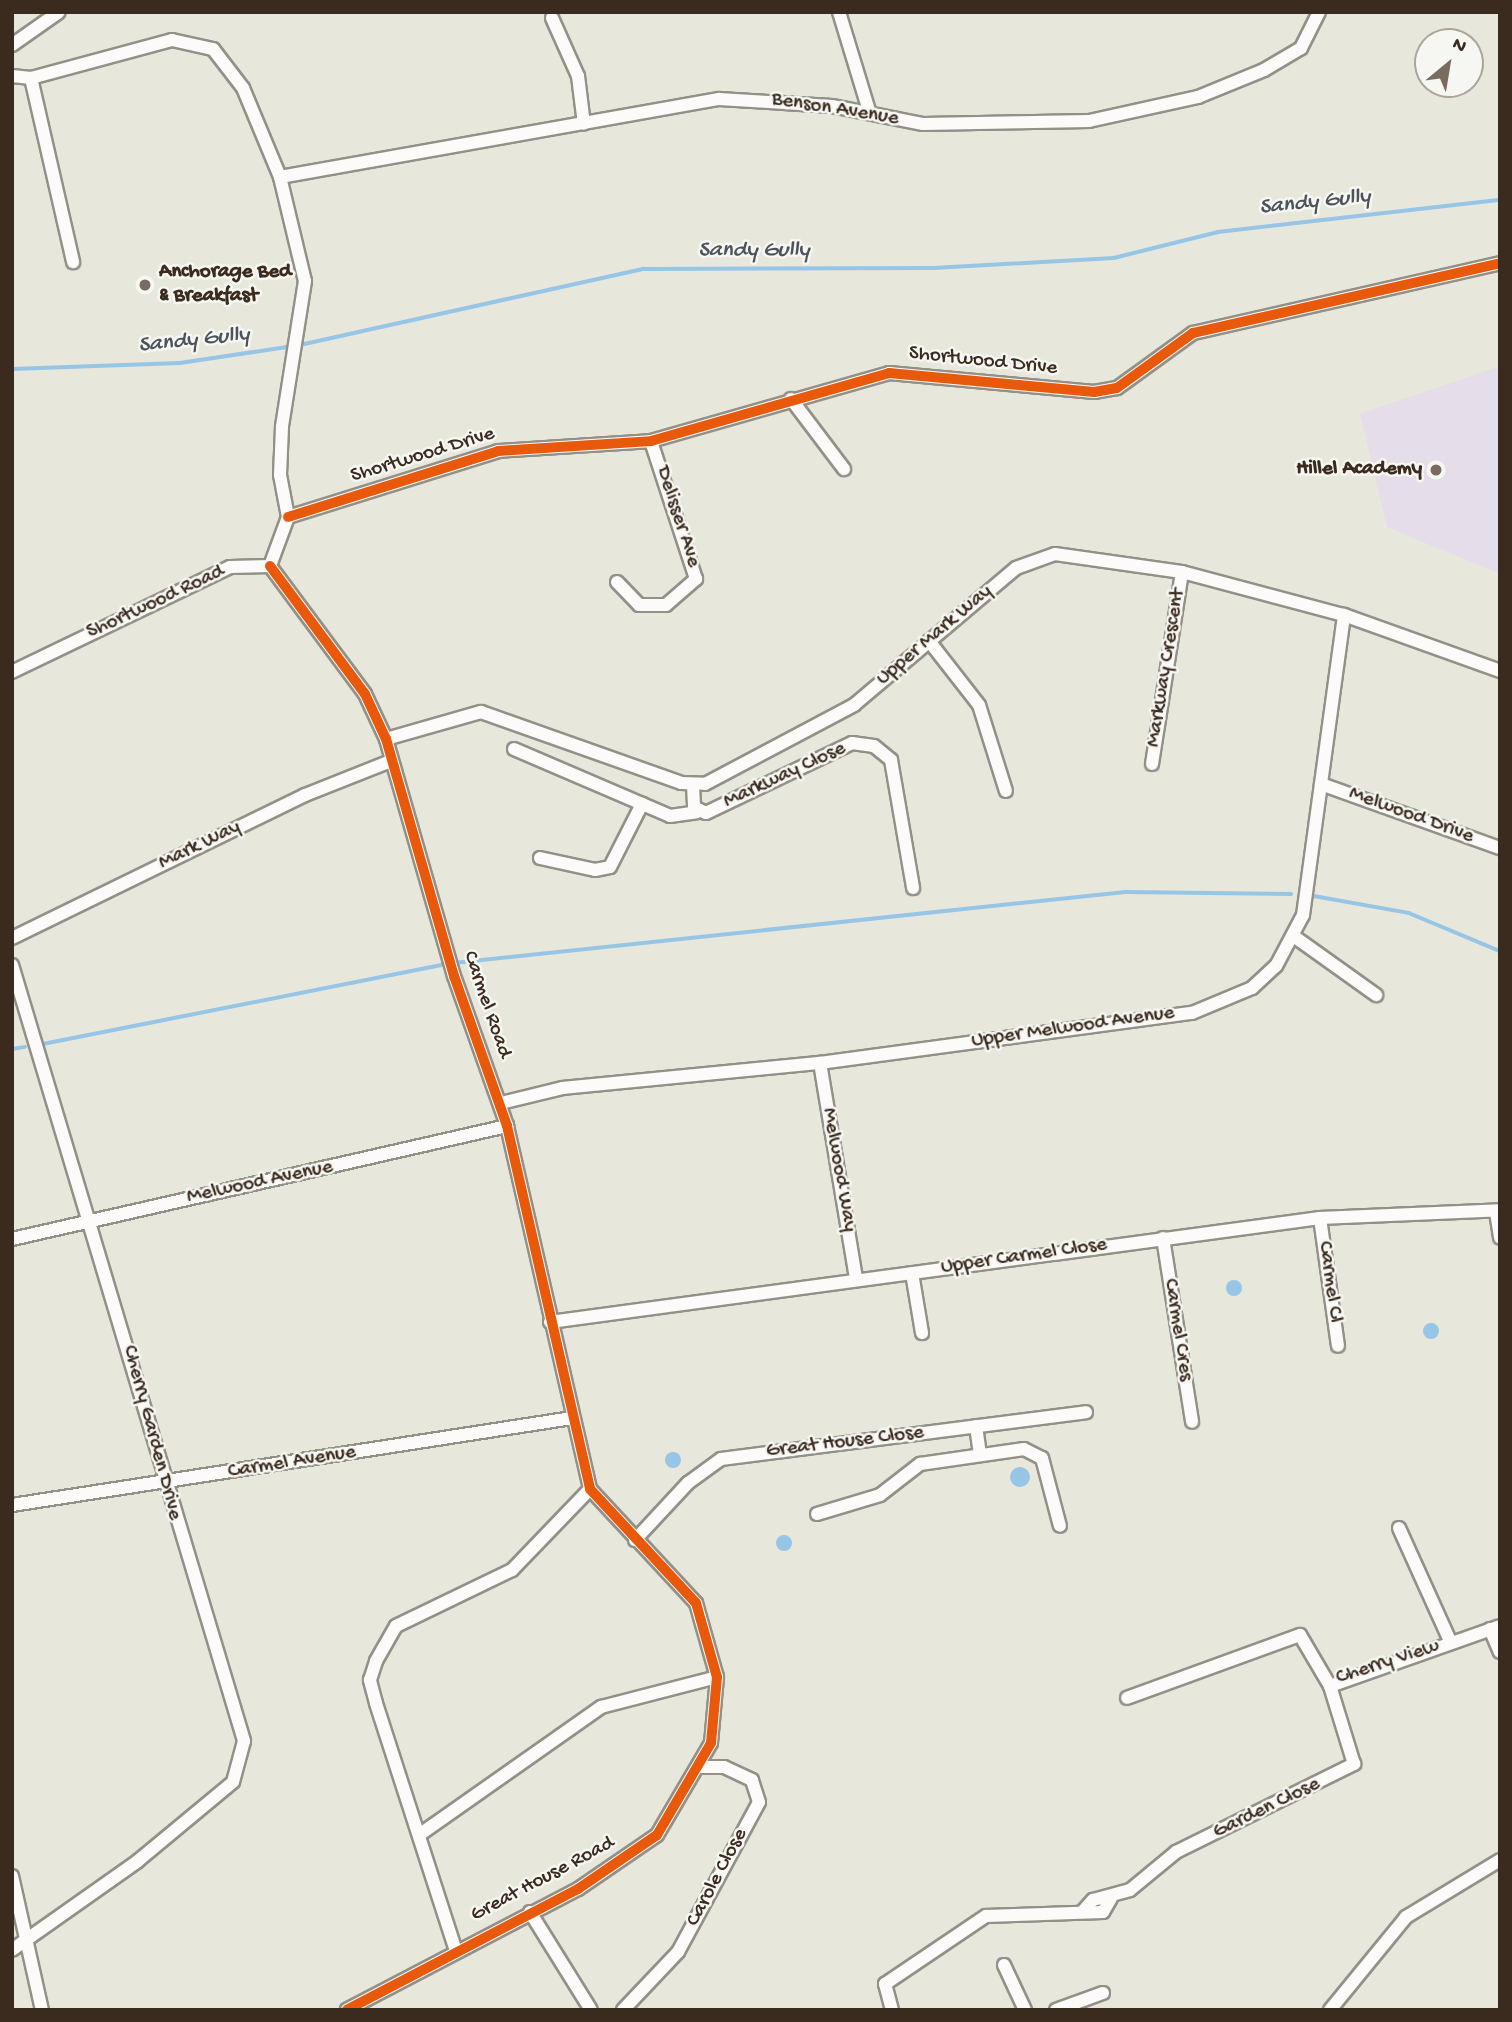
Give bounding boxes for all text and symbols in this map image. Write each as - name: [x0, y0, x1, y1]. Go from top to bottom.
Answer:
- north arrow: [1414, 28, 1484, 98]
- text: N: [1448, 33, 1470, 59]
- street label: Benson Avenue: [770, 88, 900, 132]
- water label: Sandy Gully: [1258, 183, 1372, 223]
- water label: Sandy Gully: [698, 237, 810, 265]
- place label: Anchorage Bed & Breakfast: [159, 260, 291, 310]
- marker: Anchorage Bed & Breakfast: [137, 277, 153, 293]
- water label: Sandy Gully: [137, 321, 251, 361]
- street label: Shortwood Drive: [908, 342, 1058, 382]
- street label: Shortwood Drive: [348, 422, 498, 490]
- place label: Hillel Academy: [1296, 457, 1422, 483]
- marker: Hillel Academy: [1428, 462, 1444, 478]
- street label: Delisser Ave: [649, 463, 705, 571]
- street label: Shortwood Road: [83, 560, 229, 646]
- street label: Upper Mark Way: [872, 580, 998, 692]
- street label: Markway Crescent: [1142, 587, 1192, 749]
- street label: Markway Close: [720, 737, 850, 815]
- street label: Melwood Drive: [1345, 782, 1477, 850]
- street label: Mark Way: [155, 815, 245, 877]
- street label: Carmel Road: [456, 948, 516, 1062]
- street label: Upper Melwood Avenue: [970, 1001, 1176, 1055]
- street label: Melwood Way: [815, 1106, 861, 1234]
- street label: Melwood Avenue: [185, 1155, 335, 1211]
- street label: Upper Carmel Close: [939, 1233, 1109, 1281]
- street label: Carmel Cl: [1311, 1240, 1347, 1324]
- street label: Carmel Cres: [1156, 1277, 1198, 1383]
- street label: Cherry Garden Drive: [116, 1343, 186, 1523]
- street label: Great House Close: [765, 1421, 925, 1465]
- street label: Carmel Avenue: [226, 1440, 358, 1486]
- street label: Cherry View: [1333, 1634, 1443, 1692]
- street label: Garden Close: [1209, 1772, 1325, 1846]
- street label: Carole Close: [682, 1825, 754, 1931]
- street label: Great House Road: [467, 1832, 619, 1928]

